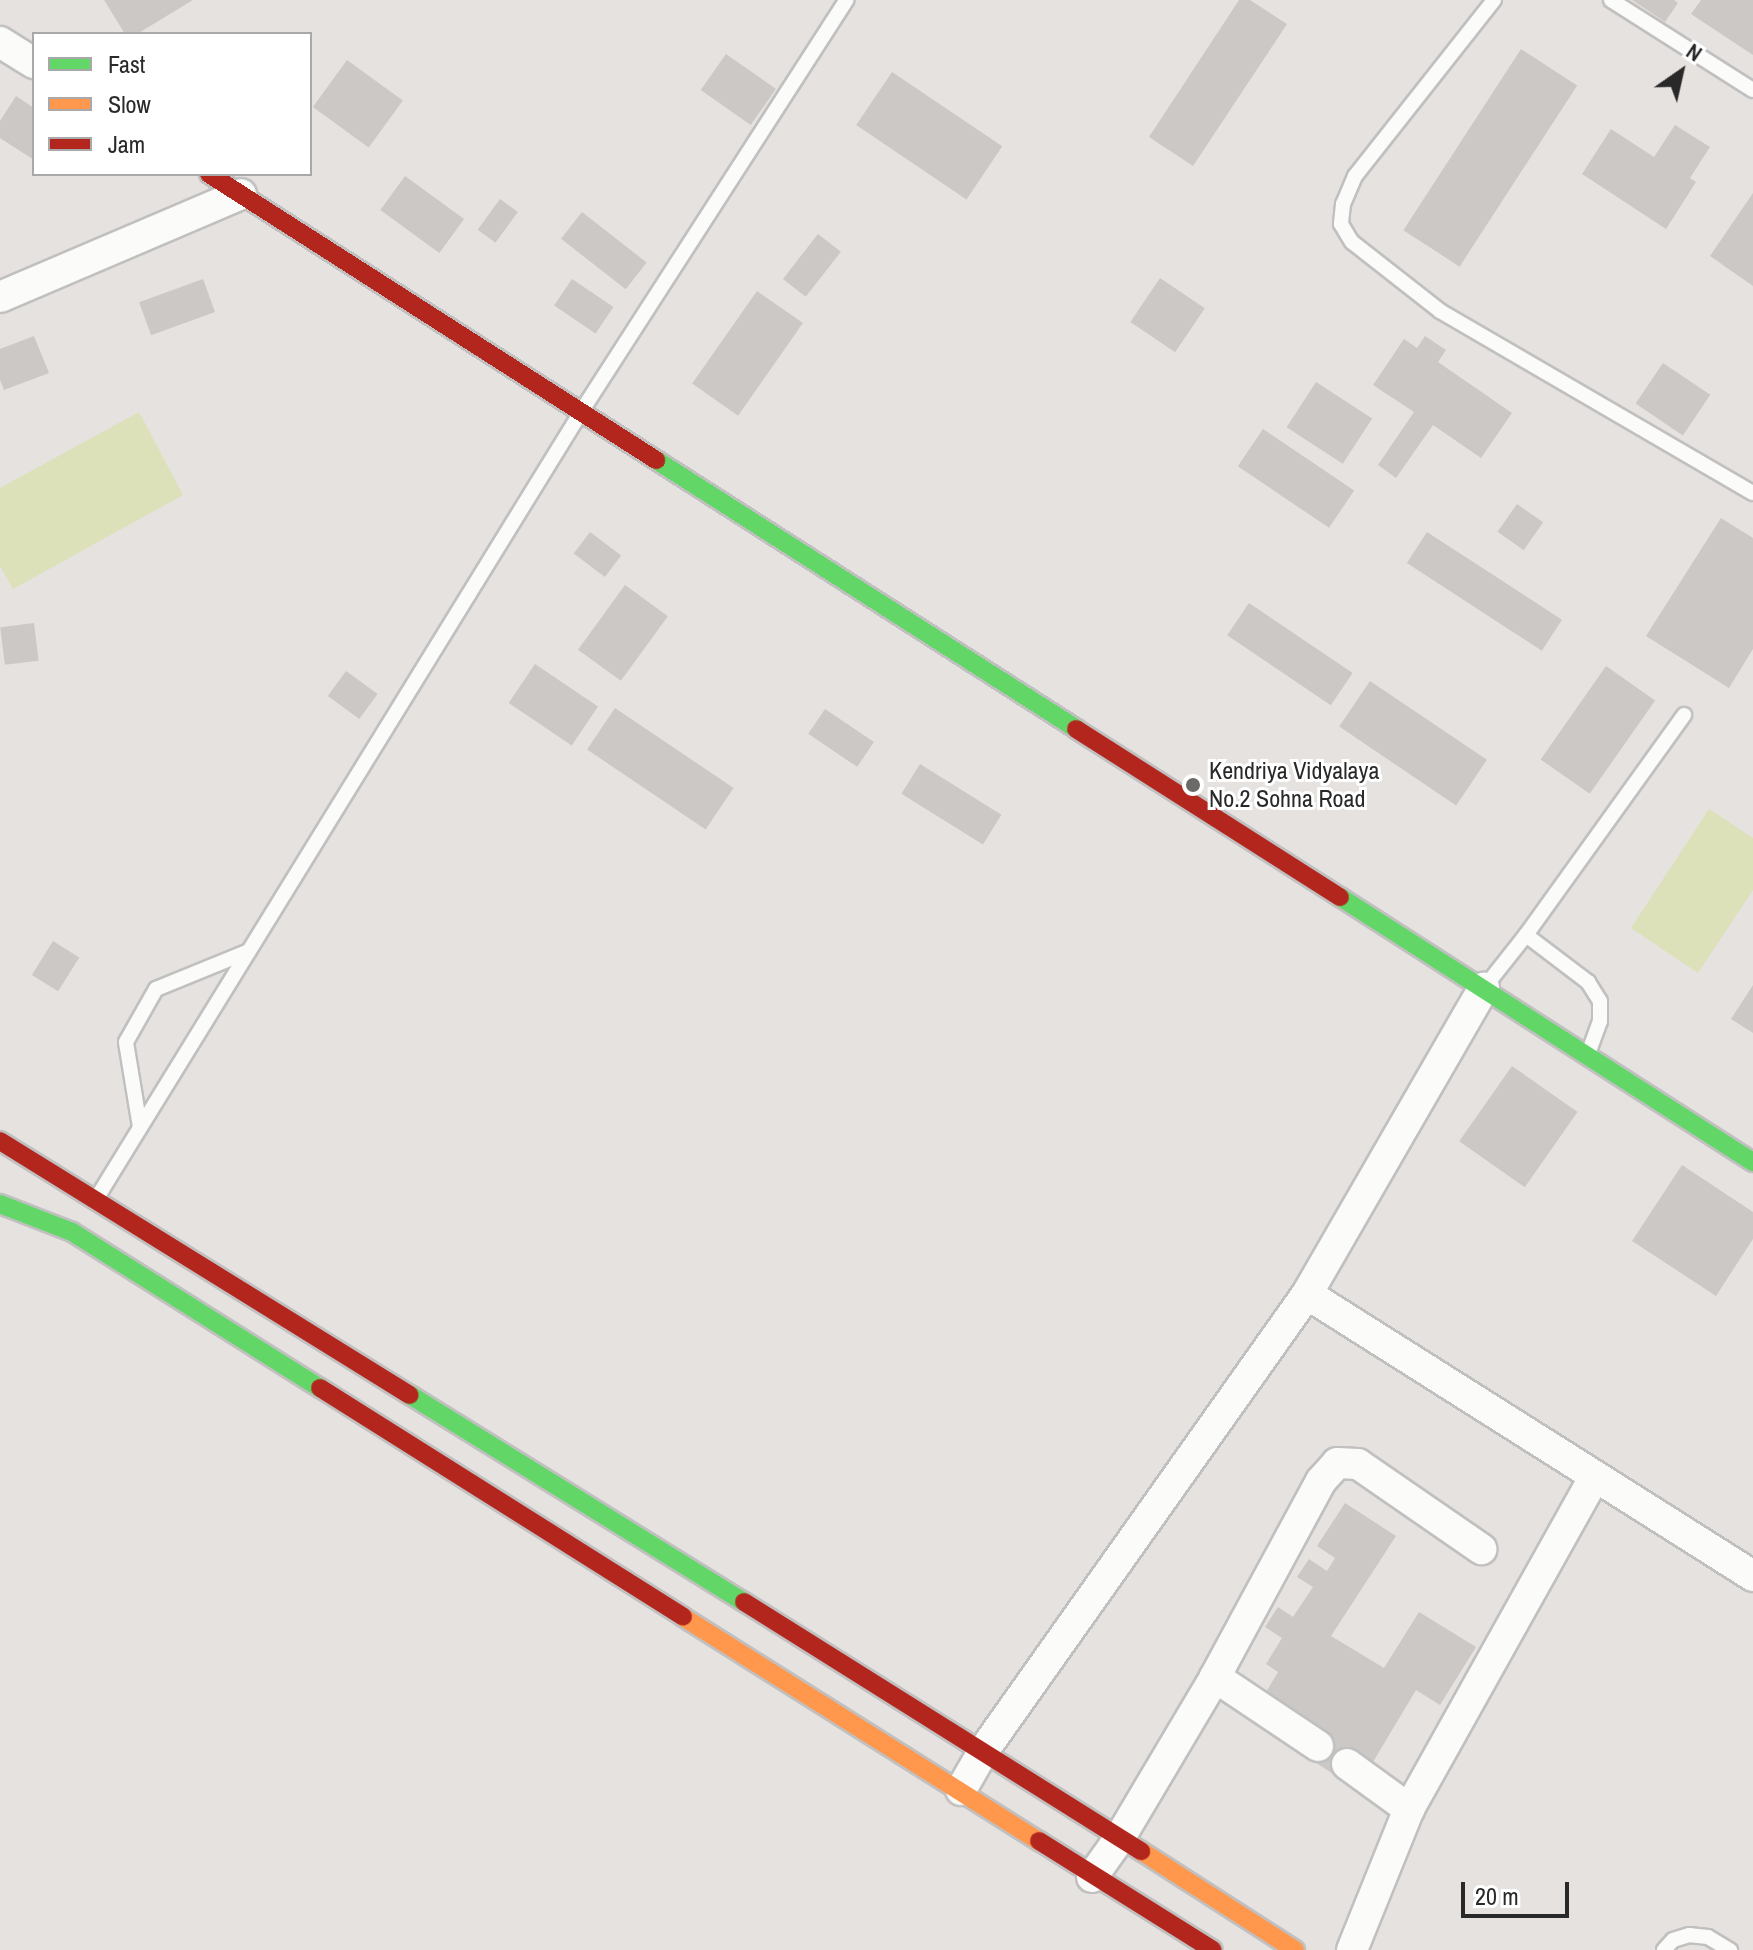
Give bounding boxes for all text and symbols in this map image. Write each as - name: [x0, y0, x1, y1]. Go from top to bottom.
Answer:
- legend: [32, 32, 312, 176]
- north arrow: [1641, 32, 1721, 112]
- text: N: [1681, 36, 1708, 68]
- text: Fast: [108, 48, 145, 80]
- text: Slow: [108, 88, 151, 120]
- text: Jam: [108, 128, 145, 160]
- place label: Kendriya Vidyalaya No.2 Sohna Road: [1209, 757, 1379, 813]
- marker: Kendriya Vidyalaya No.2 Sohna Road: [1184, 776, 1202, 794]
- scale bar: [1465, 1866, 1573, 1916]
- text: 20 m: [1475, 1880, 1519, 1912]

